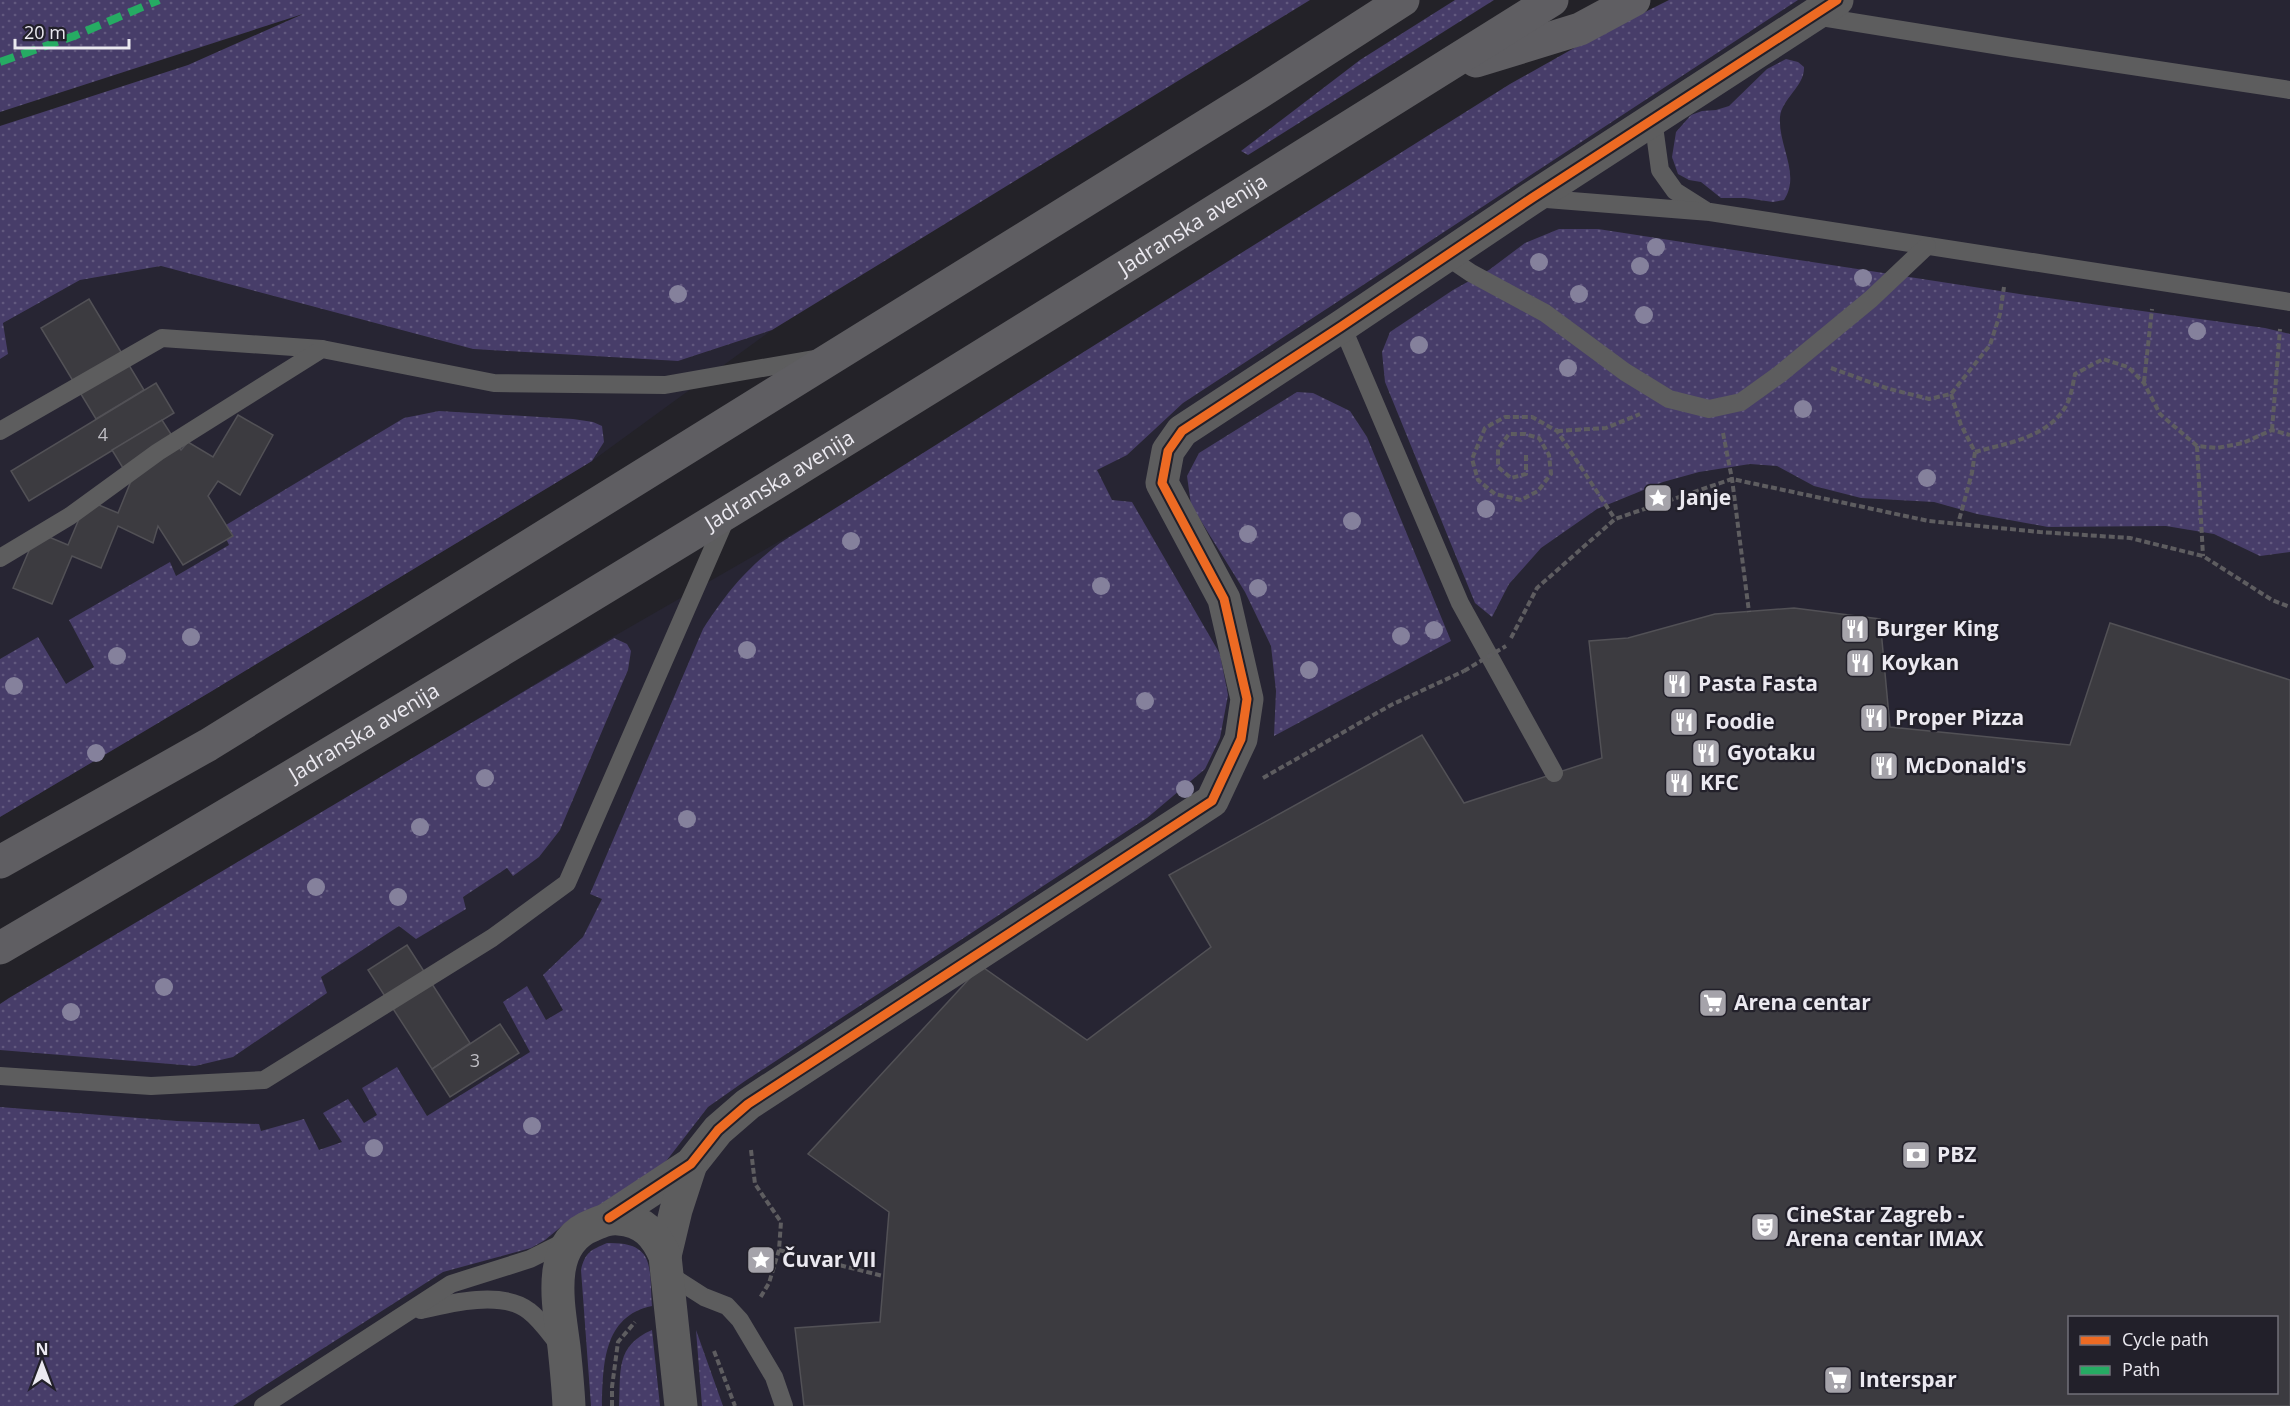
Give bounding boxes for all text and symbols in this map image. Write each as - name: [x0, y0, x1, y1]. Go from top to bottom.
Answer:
- scale bar: [15, 12, 129, 50]
- text: 20 m: [24, 20, 66, 44]
- street label: Jadranska avenija: [1111, 167, 1272, 282]
- house number: 4: [98, 422, 108, 446]
- street label: Jadranska avenija: [697, 423, 859, 537]
- place icon: Janje: [1642, 482, 1674, 514]
- place label: Janje: [1677, 483, 1731, 511]
- restaurant icon: Burger King: [1839, 613, 1871, 645]
- place label: Burger King: [1876, 614, 1999, 642]
- restaurant icon: Koykan: [1844, 647, 1876, 679]
- place label: Koykan: [1881, 648, 1959, 676]
- restaurant icon: Pasta Fasta: [1661, 668, 1693, 700]
- place label: Pasta Fasta: [1698, 669, 1818, 697]
- street label: Jadranska avenija: [281, 676, 444, 789]
- restaurant icon: Proper Pizza: [1858, 702, 1890, 734]
- place label: Proper Pizza: [1895, 703, 2024, 731]
- restaurant icon: Foodie: [1668, 706, 1700, 738]
- place label: Foodie: [1705, 707, 1775, 735]
- restaurant icon: Gyotaku: [1690, 737, 1722, 769]
- place label: Gyotaku: [1727, 738, 1816, 766]
- restaurant icon: McDonald's: [1868, 750, 1900, 782]
- place label: McDonald's: [1905, 751, 2026, 779]
- restaurant icon: KFC: [1663, 767, 1695, 799]
- place label: KFC: [1700, 768, 1739, 796]
- supermarket icon: Arena centar: [1697, 987, 1729, 1019]
- place label: Arena centar: [1734, 988, 1871, 1016]
- house number: 3: [470, 1048, 480, 1072]
- bank icon: PBZ: [1900, 1139, 1932, 1171]
- place label: PBZ: [1937, 1140, 1976, 1168]
- place label: CineStar Zagreb - Arena centar IMAX: [1786, 1200, 1983, 1252]
- theatre icon: CineStar Zagreb - Arena centar IMAX: [1749, 1211, 1781, 1243]
- place icon: Čuvar VII: [745, 1244, 777, 1276]
- place label: Čuvar VII: [782, 1245, 876, 1273]
- legend: [2068, 1316, 2278, 1394]
- text: Cycle path: [2122, 1327, 2209, 1351]
- north arrow: [12, 1334, 72, 1394]
- text: N: [35, 1338, 49, 1360]
- text: Path: [2122, 1357, 2160, 1381]
- supermarket icon: Interspar: [1822, 1364, 1854, 1396]
- place label: Interspar: [1859, 1365, 1957, 1393]

